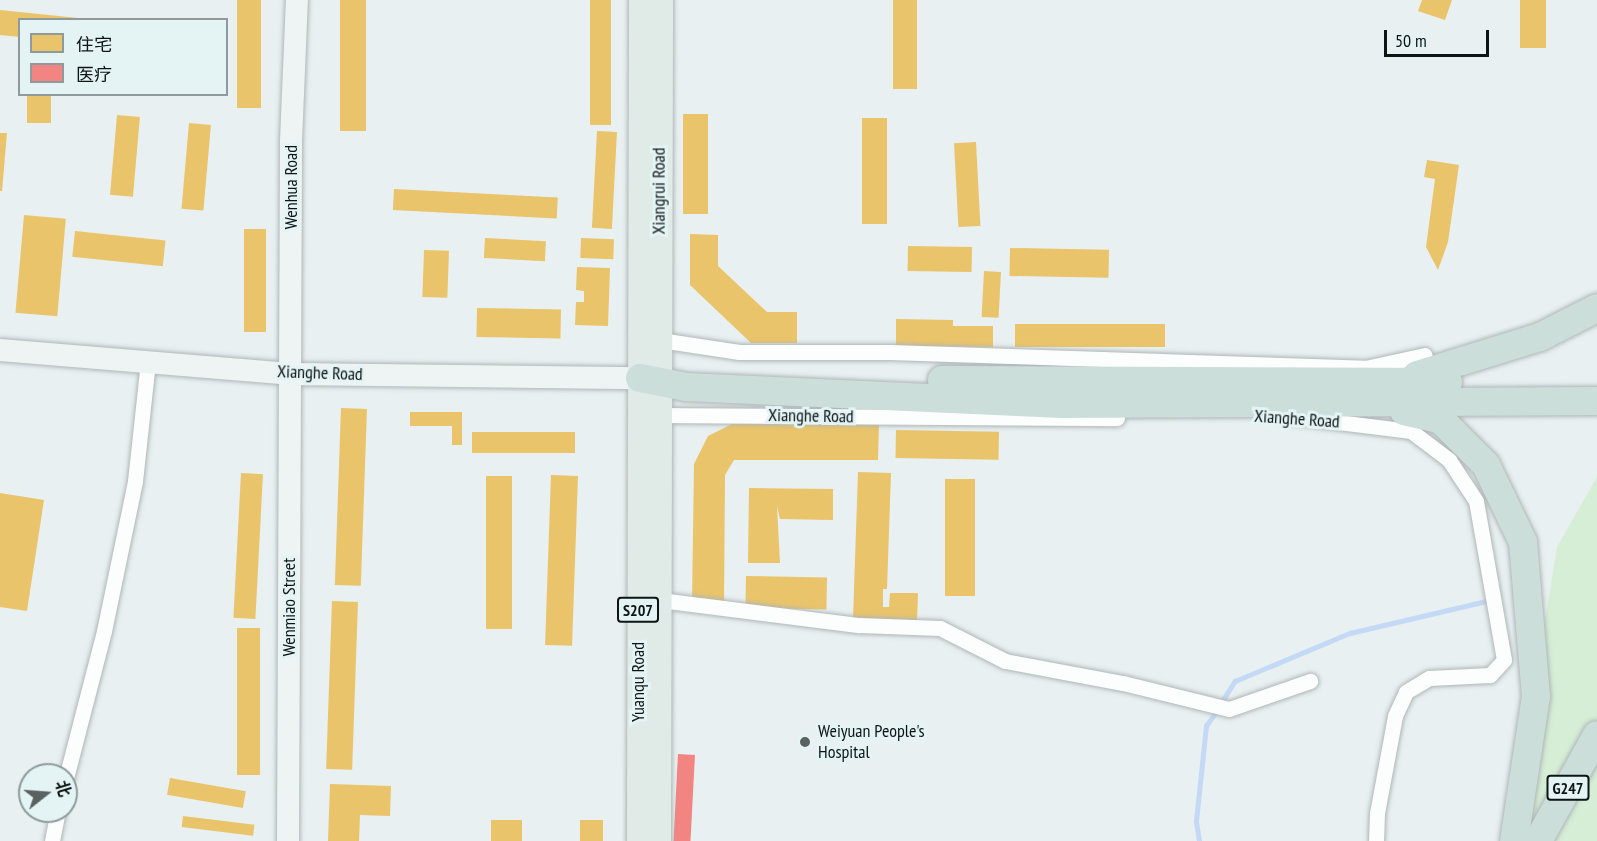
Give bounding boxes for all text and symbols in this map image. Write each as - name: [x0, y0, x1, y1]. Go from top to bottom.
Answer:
- legend: [18, 18, 228, 96]
- scale bar: [1387, 18, 1492, 56]
- text: 50 m: [1395, 29, 1427, 52]
- text: 住宅: [76, 33, 112, 56]
- text: 医疗: [76, 63, 112, 86]
- street label: Wenhua Road: [280, 145, 302, 229]
- street label: Xiangrui Road: [648, 148, 670, 234]
- street label: Xianghe Road: [277, 361, 363, 385]
- street label: Xianghe Road: [768, 404, 854, 428]
- street label: Xianghe Road: [1254, 405, 1340, 433]
- street label: Wenmiao Street: [278, 558, 300, 656]
- road number: S207: [617, 597, 659, 623]
- street label: Yuanqu Road: [627, 642, 649, 722]
- place label: Weiyuan People's Hospital: [818, 721, 925, 764]
- marker: Weiyuan People's Hospital: [796, 733, 814, 751]
- north arrow: [18, 763, 78, 823]
- road number: G247: [1546, 775, 1590, 801]
- text: 北: [51, 778, 75, 799]

